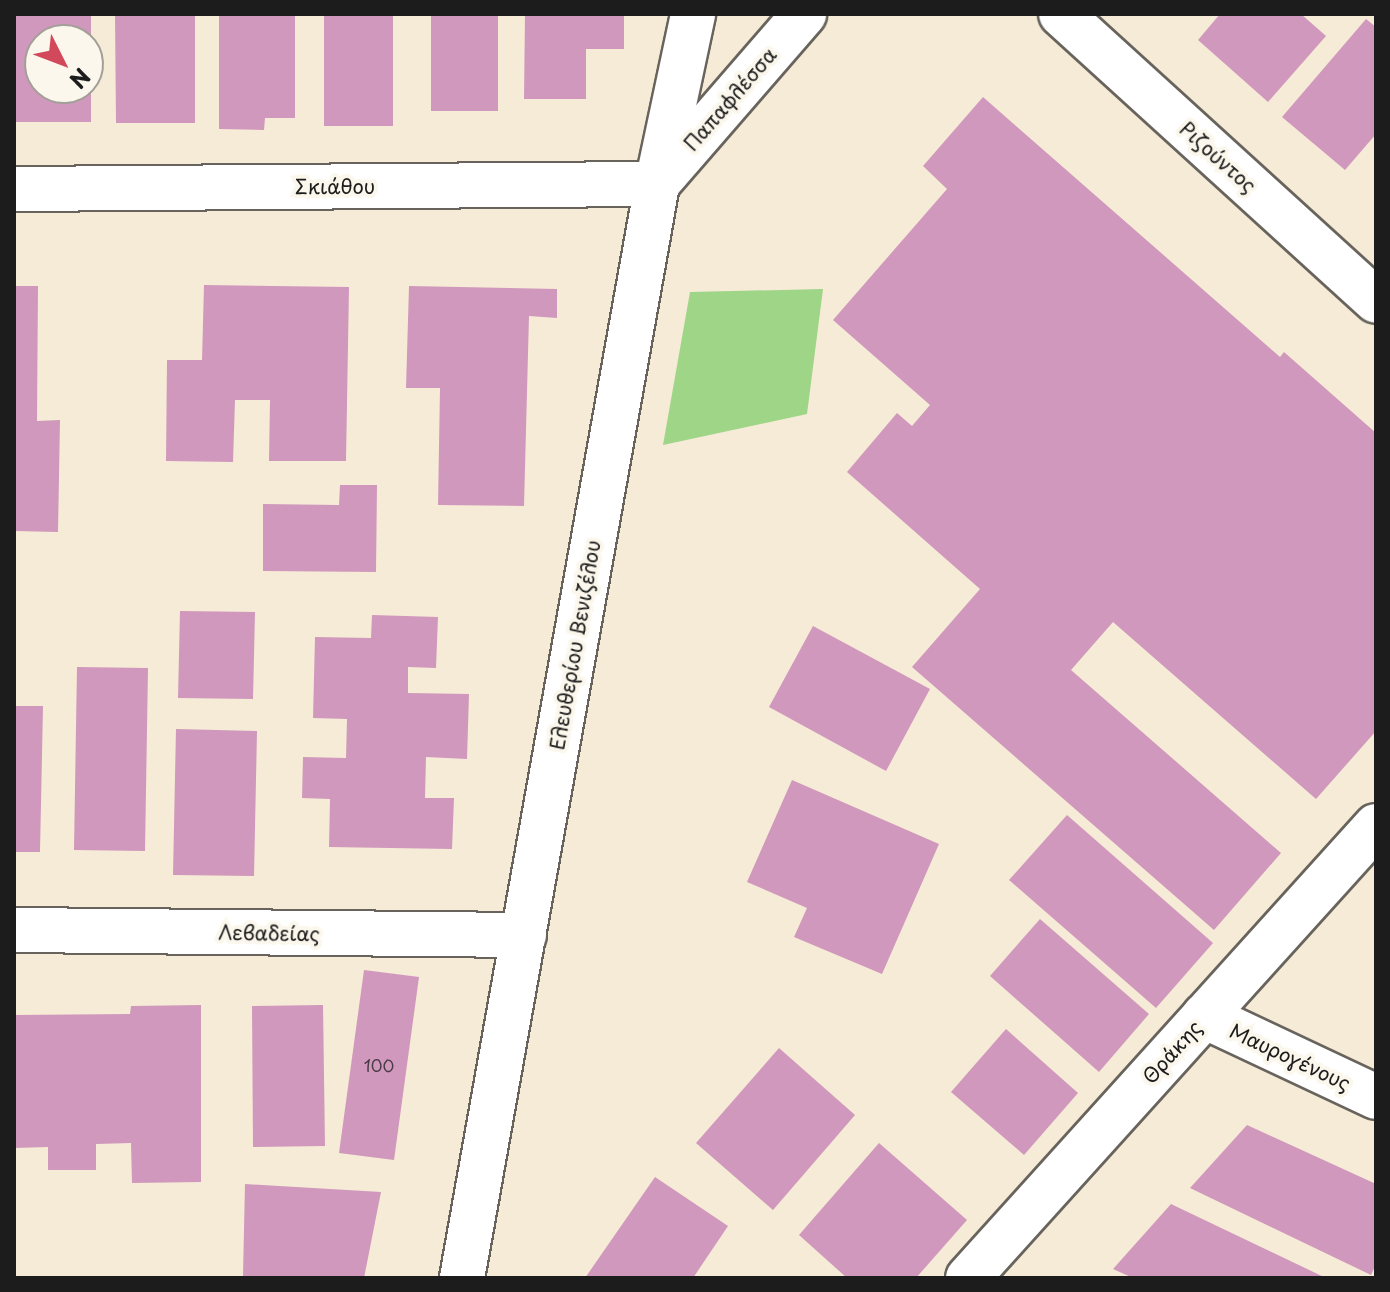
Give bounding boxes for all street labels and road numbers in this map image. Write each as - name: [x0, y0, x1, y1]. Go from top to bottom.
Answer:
- street label: Παπαφλέσσα: [679, 43, 781, 155]
- street label: Ριζούντος: [1175, 117, 1261, 197]
- street label: Σκιάθου: [295, 174, 375, 198]
- street label: Ελευθερίου Βενιζέλου: [545, 538, 605, 752]
- street label: Λεβαδείας: [218, 920, 320, 946]
- street label: Θράκης: [1137, 1015, 1207, 1089]
- street label: Μαυρογένους: [1226, 1019, 1354, 1095]

